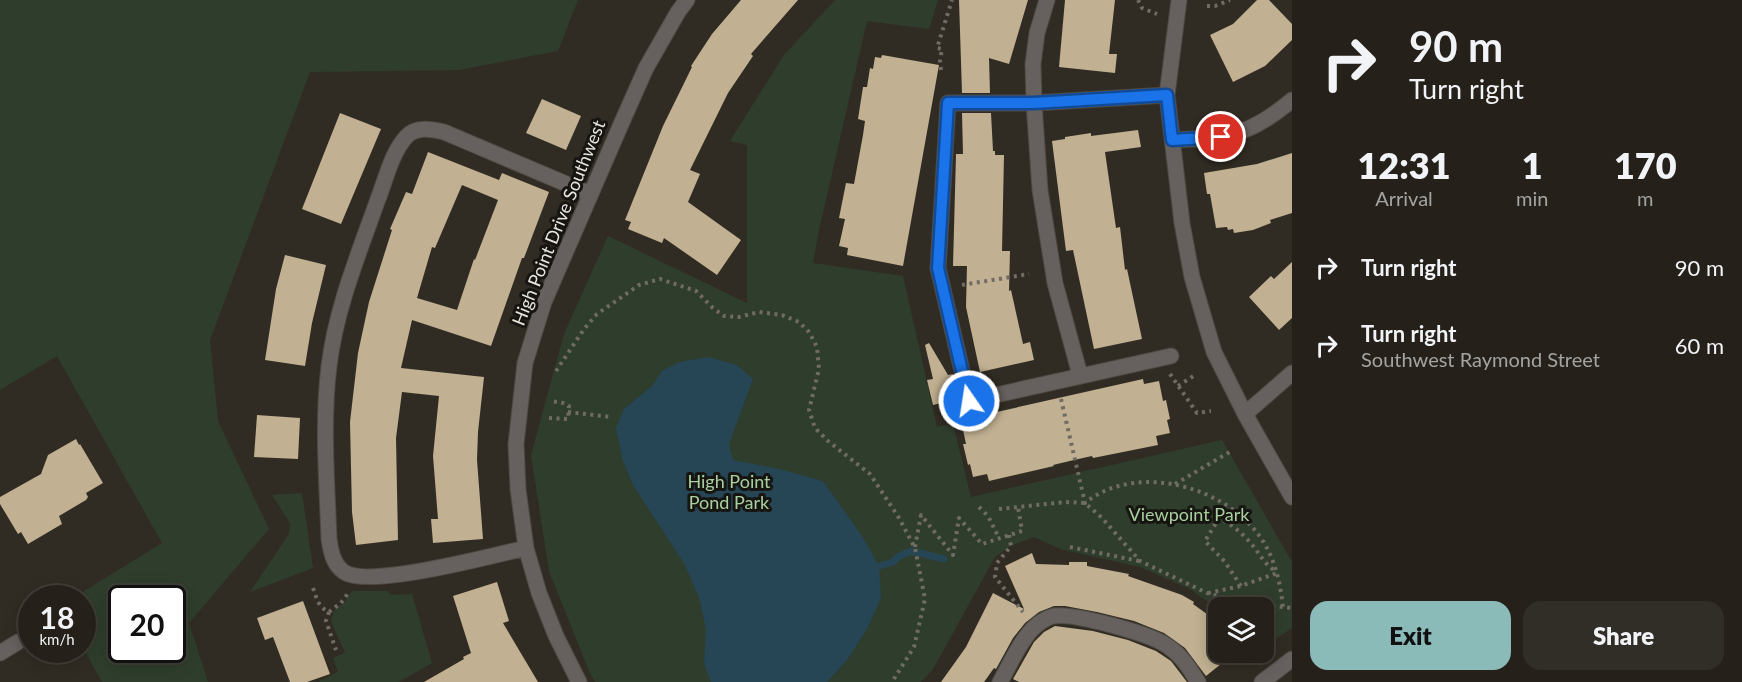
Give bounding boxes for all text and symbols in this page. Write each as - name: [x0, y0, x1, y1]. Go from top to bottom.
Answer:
- text: 90 m: [1409, 21, 1503, 71]
- icon: right: [1310, 24, 1388, 102]
- text: Turn right: [1409, 72, 1524, 105]
- pin: [1195, 111, 1246, 162]
- street label: High Point Drive Southwest: [507, 116, 610, 328]
- icon: arrive: [1204, 120, 1237, 153]
- text: 12:31: [1357, 143, 1451, 187]
- text: 1: [1522, 143, 1543, 187]
- text: 170: [1614, 143, 1677, 187]
- text: Arrival: [1375, 186, 1433, 210]
- text: min: [1516, 186, 1548, 210]
- text: m: [1637, 186, 1653, 210]
- icon: right: [1310, 251, 1343, 284]
- text: Turn right: [1361, 254, 1456, 281]
- text: 90 m: [1675, 254, 1724, 281]
- text: Turn right: [1361, 320, 1456, 347]
- icon: right: [1310, 329, 1343, 362]
- text: 60 m: [1675, 332, 1724, 359]
- text: Southwest Raymond Street: [1361, 347, 1600, 371]
- position arrow: [937, 369, 1001, 433]
- park label: High Point Pond Park: [687, 470, 771, 513]
- park label: Viewpoint Park: [1129, 503, 1250, 525]
- speed limit sign: 20: [108, 585, 186, 663]
- map controls: [1208, 597, 1274, 663]
- button: layers: [1208, 597, 1274, 663]
- text: 18: [40, 599, 74, 635]
- button: Exit: [1310, 601, 1511, 670]
- button: Share: [1523, 601, 1724, 670]
- text: km/h: [39, 630, 75, 648]

